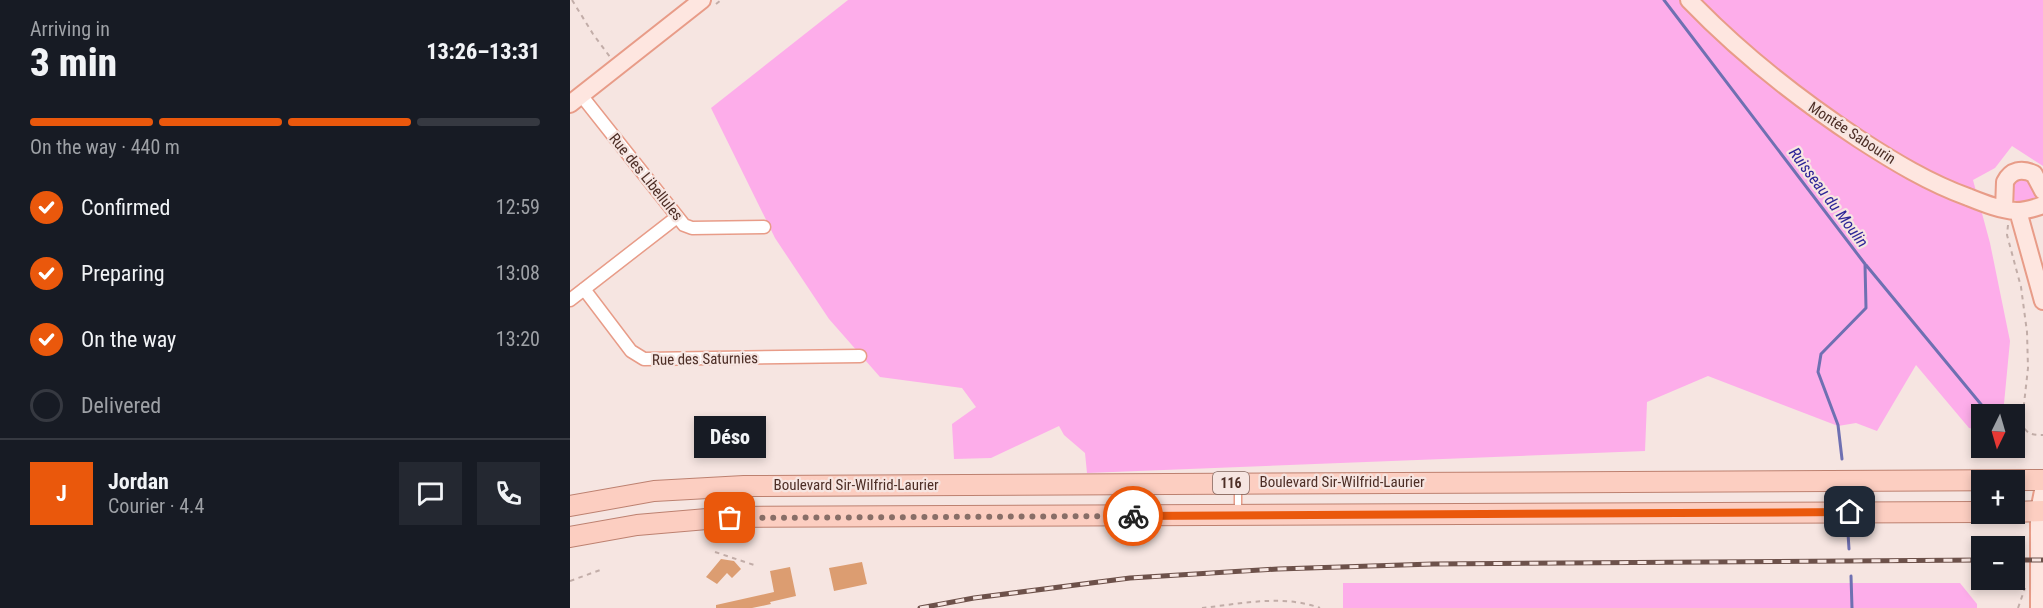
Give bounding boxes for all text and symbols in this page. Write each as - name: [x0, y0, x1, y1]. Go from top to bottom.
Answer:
- text: Arriving in: [30, 17, 110, 41]
- text: 13:26–13:31: [426, 39, 540, 64]
- text: 3 min: [30, 40, 117, 86]
- street label: Montée Sabourin: [1805, 98, 1899, 168]
- street label: Rue des Libellules: [605, 130, 687, 224]
- text: On the way · 440 m: [30, 135, 180, 159]
- water label: Ruisseau du Moulin: [1785, 144, 1872, 251]
- icon: check: [30, 191, 63, 224]
- text: Confirmed: [81, 195, 170, 220]
- text: 12:59: [496, 195, 540, 219]
- icon: check: [30, 257, 63, 290]
- text: Preparing: [81, 261, 165, 286]
- text: 13:08: [496, 261, 540, 285]
- icon: check: [30, 323, 63, 356]
- text: On the way: [81, 327, 176, 352]
- text: 13:20: [496, 327, 540, 351]
- street label: Rue des Saturnies: [652, 349, 758, 369]
- text: Delivered: [81, 393, 161, 418]
- north arrow: [1971, 404, 2025, 458]
- map controls: [1971, 404, 2025, 590]
- callout: Déso: [694, 416, 766, 458]
- text: Déso: [710, 425, 750, 449]
- button: chat: [399, 462, 462, 525]
- button: phone: [477, 462, 540, 525]
- text: Jordan: [108, 469, 169, 494]
- button: +: [1971, 470, 2025, 524]
- road number: 116: [1213, 472, 1249, 494]
- street label: Boulevard Sir-Wilfrid-Laurier: [1259, 473, 1425, 491]
- street label: Boulevard Sir-Wilfrid-Laurier: [773, 476, 939, 494]
- text: J: [56, 481, 67, 506]
- courier: [1103, 486, 1163, 546]
- pin: [1824, 486, 1875, 537]
- pin: [704, 492, 755, 543]
- text: Courier · 4.4: [108, 494, 204, 518]
- icon: home: [1833, 495, 1866, 528]
- icon: bike: [1117, 500, 1150, 533]
- icon: bag: [713, 501, 746, 534]
- button: −: [1971, 536, 2025, 590]

